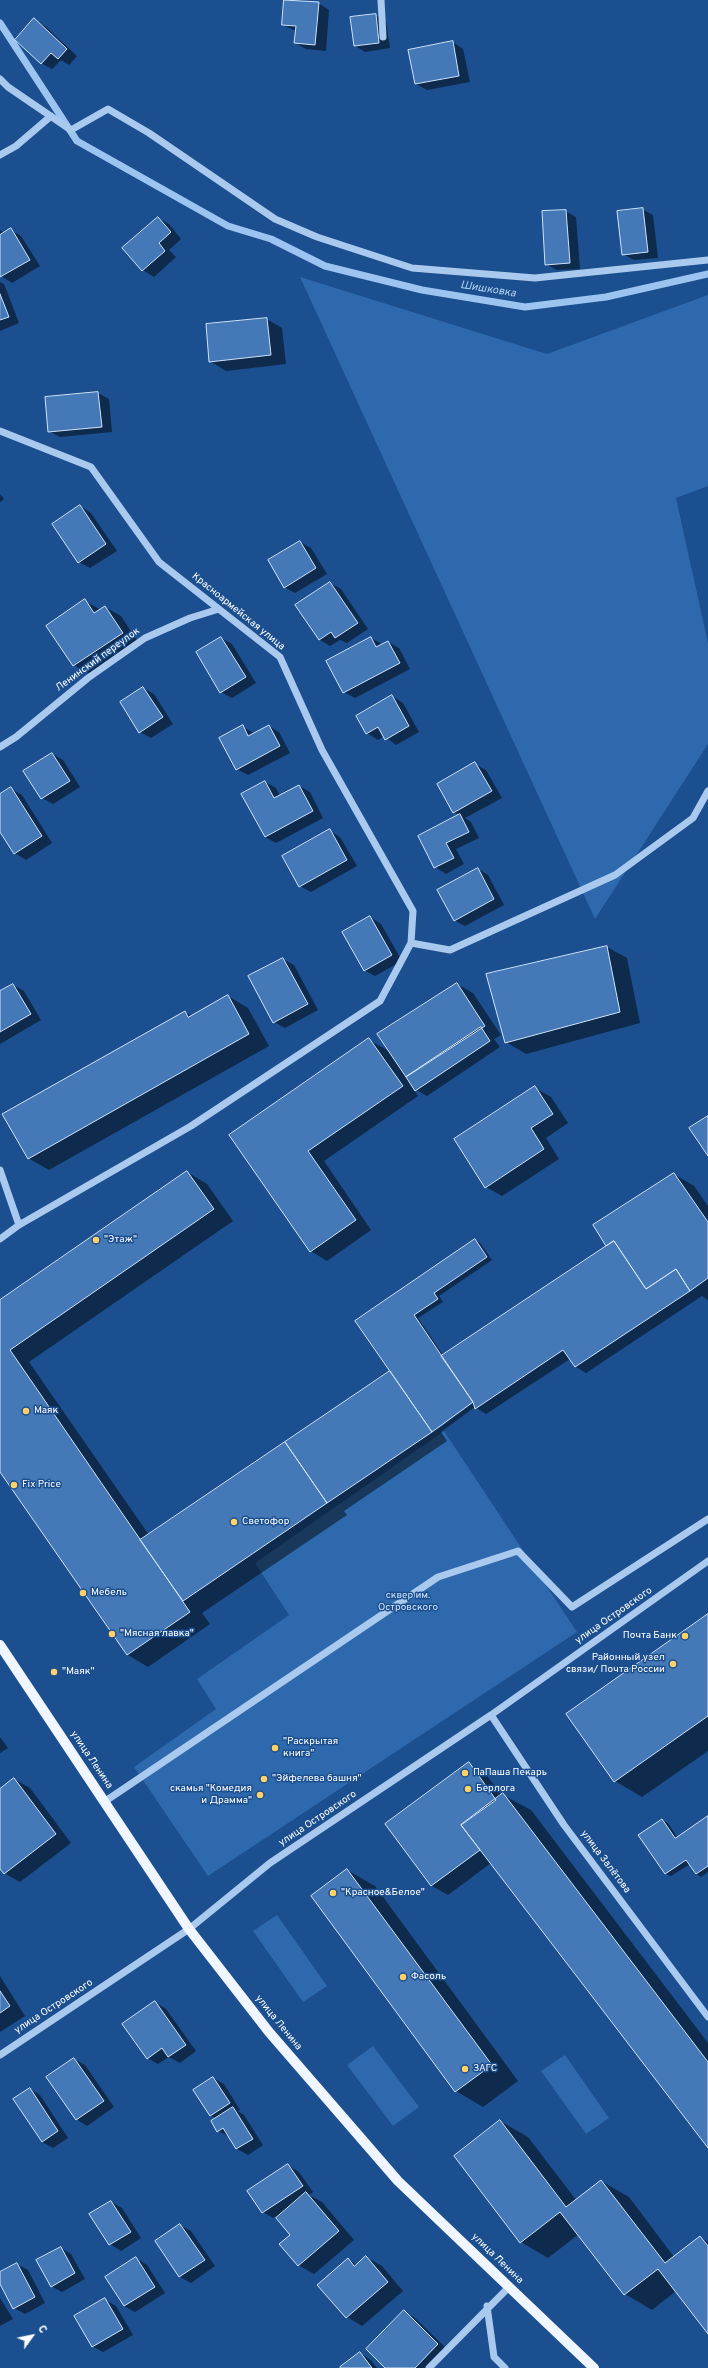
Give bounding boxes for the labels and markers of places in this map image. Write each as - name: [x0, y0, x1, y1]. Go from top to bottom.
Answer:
- place label: "Этаж": [104, 1234, 137, 1246]
- marker: "Этаж": [91, 1235, 101, 1245]
- place label: Maяк: [34, 1405, 58, 1417]
- marker: Maяк: [21, 1406, 31, 1416]
- place label: Fix Price: [22, 1479, 61, 1491]
- marker: Fix Price: [9, 1480, 19, 1490]
- place label: Светофор: [242, 1516, 289, 1528]
- marker: Светофор: [229, 1517, 239, 1527]
- place label: Мебель: [91, 1587, 127, 1599]
- marker: Мебель: [78, 1588, 88, 1598]
- place label: "Мясная лавка": [120, 1628, 194, 1640]
- marker: "Мясная лавка": [107, 1629, 117, 1639]
- place label: Почта Банк: [623, 1630, 677, 1642]
- marker: Почта Банк: [680, 1631, 690, 1641]
- place label: Районный узел связи/ Почта России: [566, 1652, 665, 1676]
- marker: Районный узел связи/ Почта России: [668, 1659, 678, 1669]
- place label: "Маяк": [62, 1666, 94, 1678]
- marker: "Маяк": [49, 1667, 59, 1677]
- place label: "Раскрытая книга": [283, 1736, 338, 1760]
- marker: "Раскрытая книга": [270, 1743, 280, 1753]
- place label: ПаПаша Пекарь: [473, 1767, 547, 1779]
- marker: ПаПаша Пекарь: [460, 1768, 470, 1778]
- place label: "Эйфелева башня": [272, 1773, 362, 1785]
- marker: "Эйфелева башня": [259, 1774, 269, 1784]
- place label: скамья "Комедия и Драмма": [170, 1783, 252, 1806]
- place label: Берлога: [476, 1783, 515, 1795]
- marker: Берлога: [463, 1784, 473, 1794]
- marker: скамья "Комедия и Драмма": [255, 1790, 265, 1800]
- place label: "Красное&Белое": [341, 1887, 425, 1899]
- marker: "Красное&Белое": [328, 1888, 338, 1898]
- place label: Фасоль: [411, 1971, 446, 1983]
- marker: Фасоль: [398, 1972, 408, 1982]
- place label: ЗАГС: [473, 2063, 497, 2075]
- marker: ЗАГС: [460, 2064, 470, 2074]

